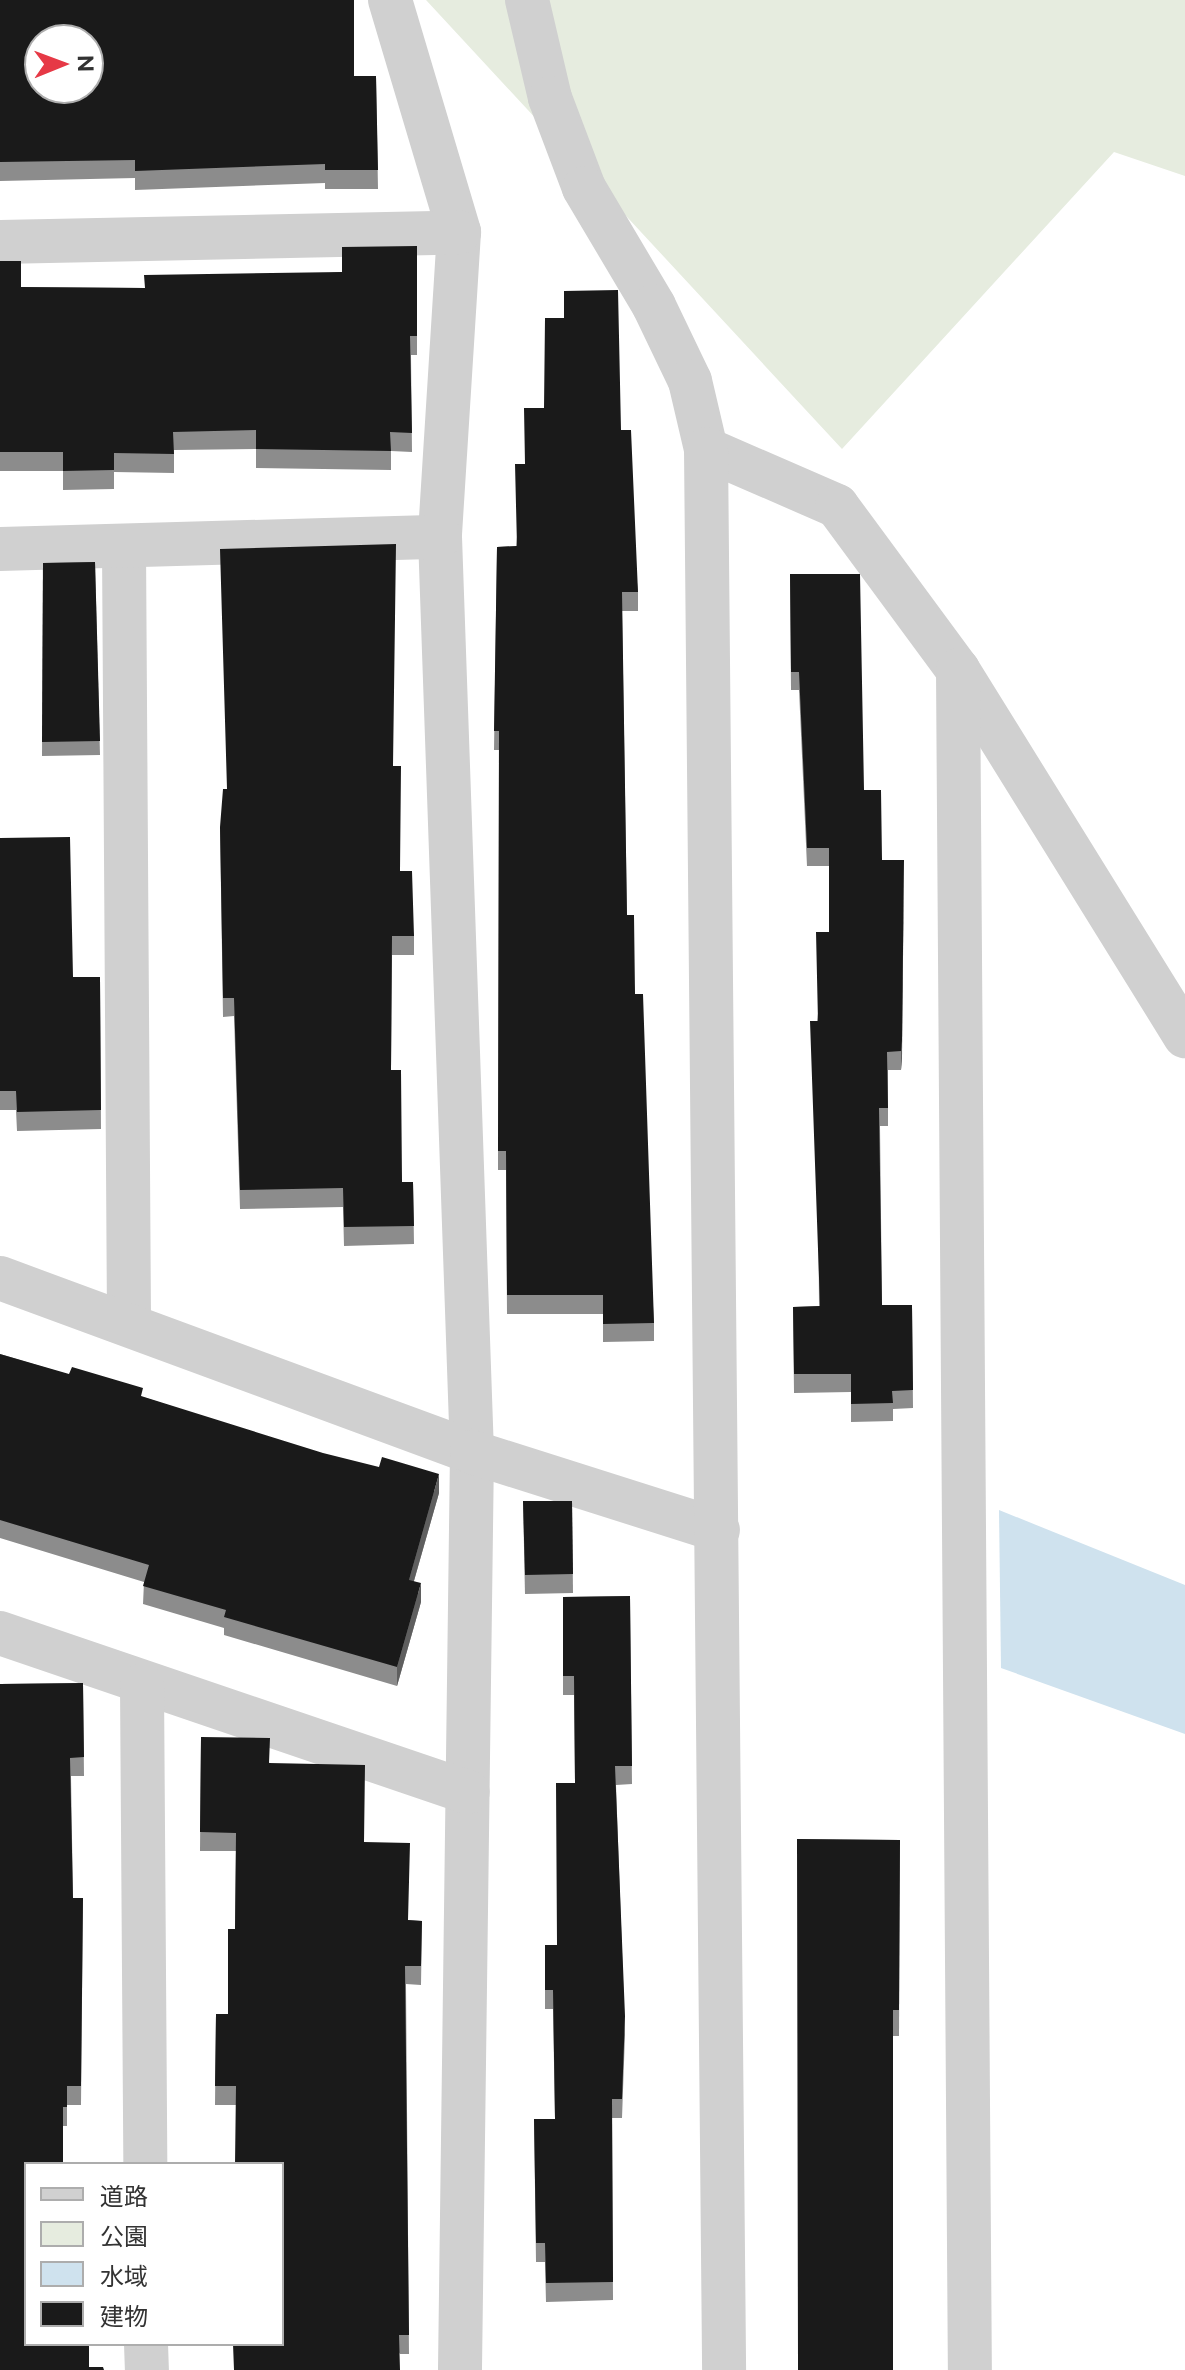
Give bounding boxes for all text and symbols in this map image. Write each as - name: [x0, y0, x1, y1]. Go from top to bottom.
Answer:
- north arrow: [24, 24, 104, 104]
- text: N: [73, 55, 99, 72]
- legend: [24, 2162, 284, 2346]
- text: 道路: [100, 2182, 148, 2211]
- text: 公園: [100, 2222, 148, 2251]
- text: 水域: [100, 2262, 148, 2291]
- text: 建物: [100, 2302, 148, 2331]

